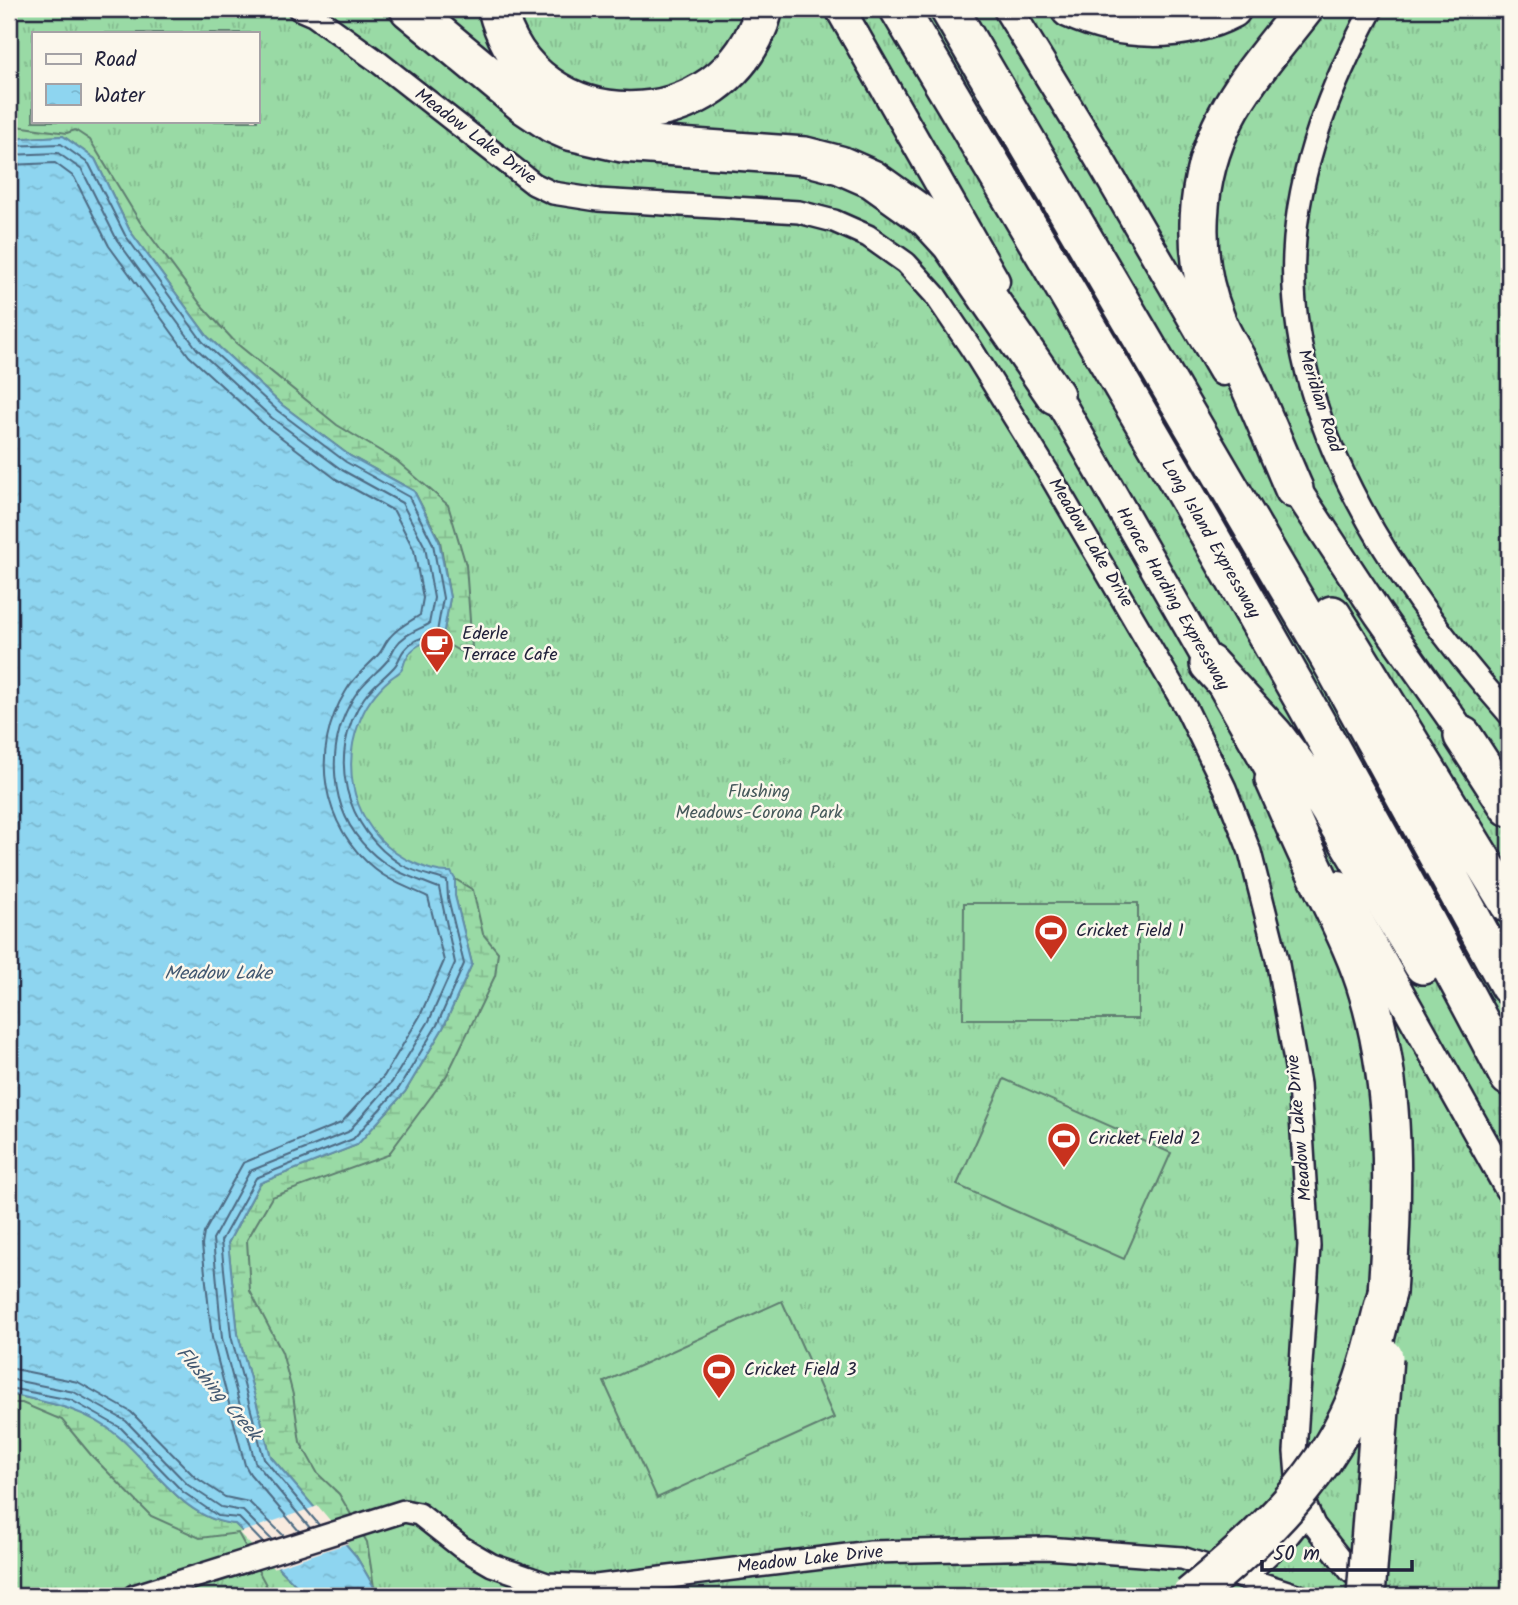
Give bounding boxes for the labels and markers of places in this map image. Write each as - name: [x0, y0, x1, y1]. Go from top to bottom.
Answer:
- place label: Ederle Terrace Cafe: [462, 620, 558, 670]
- cafe icon: Ederle Terrace Cafe: [418, 625, 456, 674]
- sports icon: Cricket Field 1: [1032, 912, 1070, 961]
- place label: Cricket Field 1: [1076, 917, 1184, 946]
- sports icon: Cricket Field 2: [1045, 1120, 1083, 1169]
- place label: Cricket Field 2: [1088, 1125, 1201, 1154]
- sports icon: Cricket Field 3: [700, 1351, 738, 1400]
- place label: Cricket Field 3: [744, 1356, 856, 1385]

